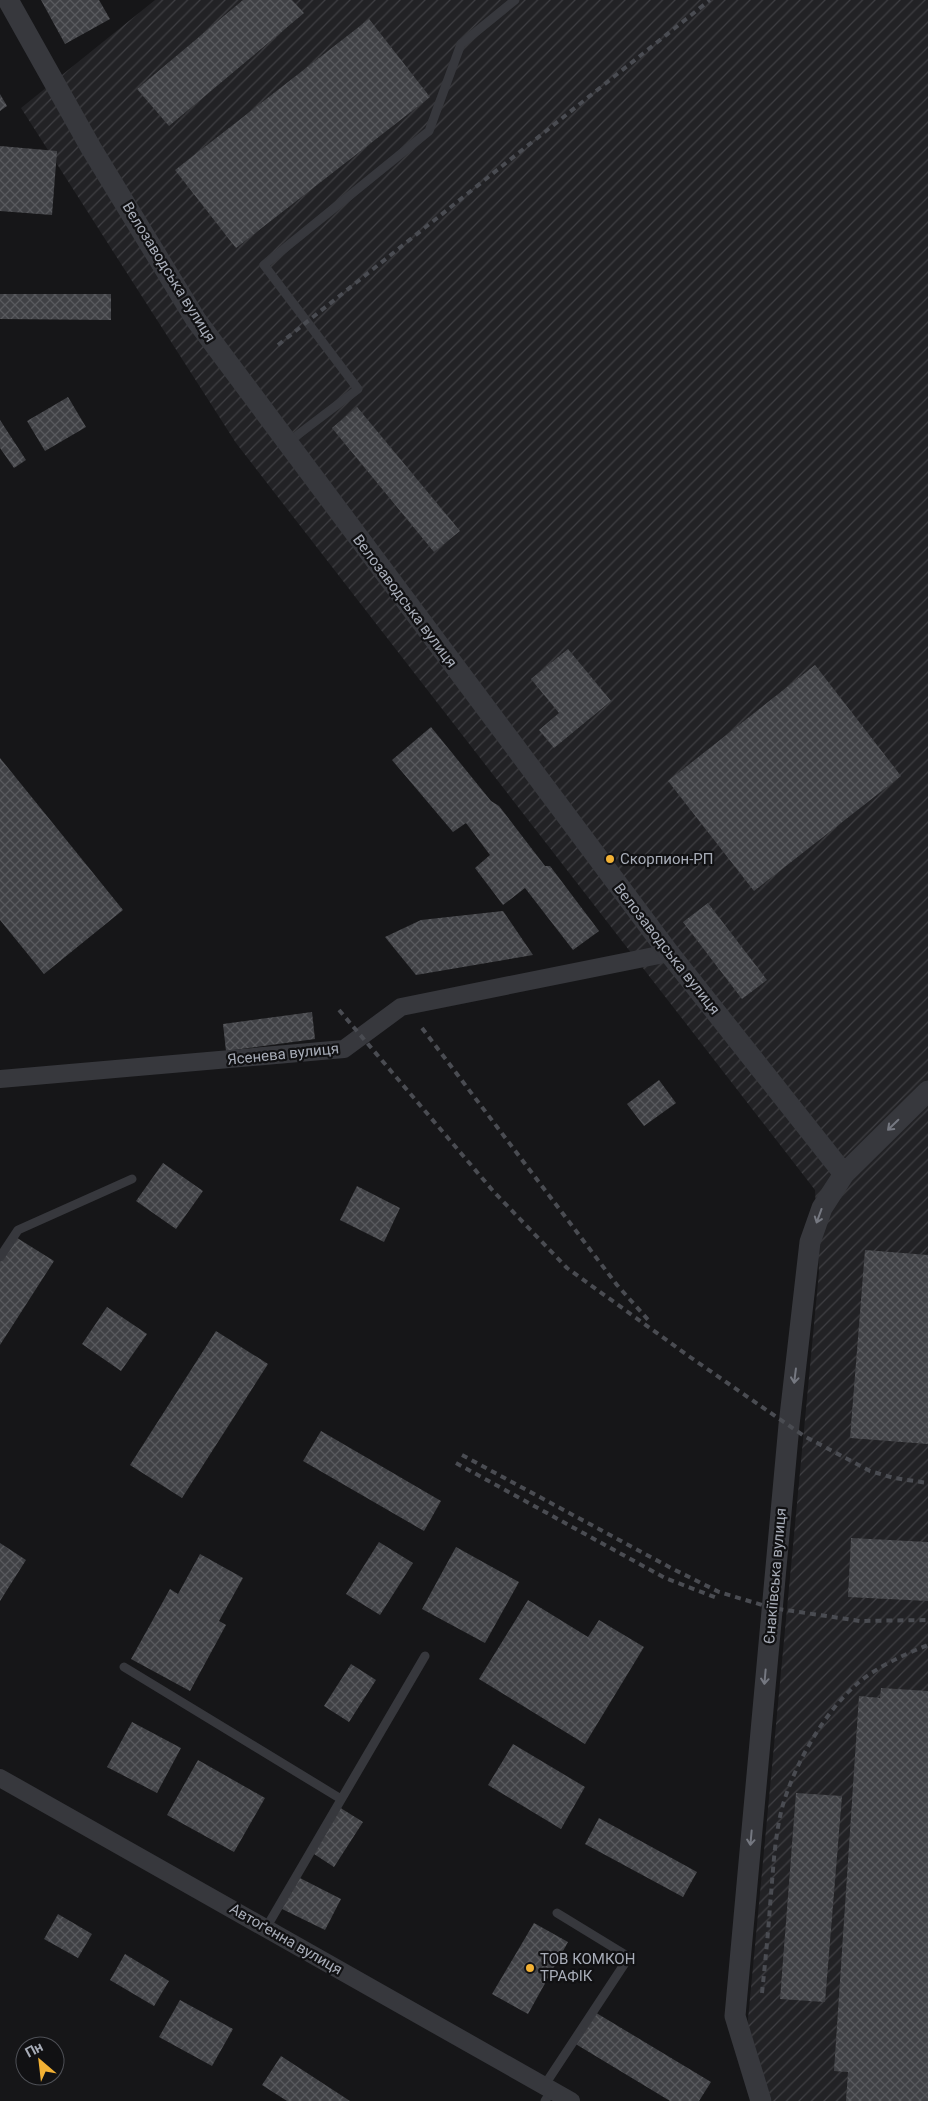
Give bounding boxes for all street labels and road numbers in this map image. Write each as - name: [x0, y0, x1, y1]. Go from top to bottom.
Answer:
- street label: Велозаводська вулиця: [119, 199, 219, 345]
- street label: Велозаводська вулиця: [349, 531, 461, 671]
- street label: Велозаводська вулиця: [610, 880, 724, 1018]
- street label: Ясенева вулиця: [226, 1039, 340, 1069]
- street label: Єнакіївська вулиця: [760, 1507, 790, 1645]
- street label: Автоґенна вулиця: [226, 1899, 346, 1979]

